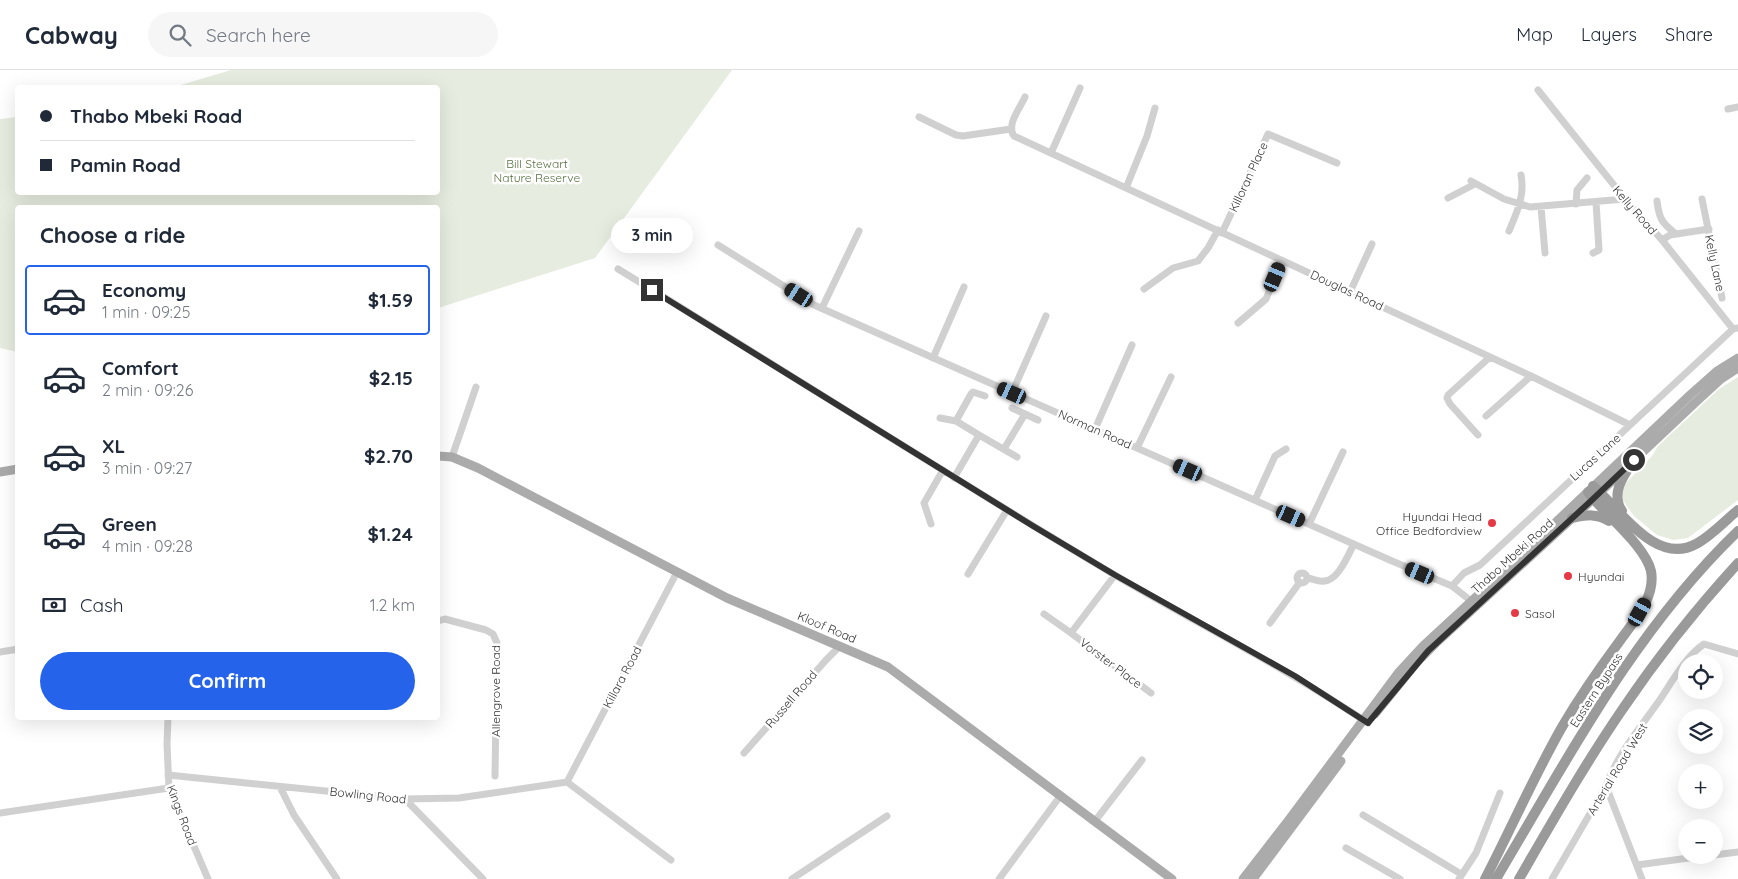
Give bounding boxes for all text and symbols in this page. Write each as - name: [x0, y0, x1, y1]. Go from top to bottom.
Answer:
- search box: [148, 12, 498, 57]
- text: Cabway: [25, 20, 118, 50]
- icon: search: [166, 21, 194, 49]
- text: Search here: [206, 23, 311, 47]
- text: Map: [1516, 23, 1553, 46]
- text: Layers: [1581, 23, 1637, 46]
- text: Share: [1665, 23, 1713, 46]
- text: Thabo Mbeki Road: [70, 104, 242, 128]
- street label: Killoran Place: [1225, 139, 1271, 214]
- text: Pamin Road: [70, 153, 181, 177]
- park label: Bill Stewart Nature Reserve: [494, 156, 581, 185]
- street label: Kelly Road: [1610, 182, 1660, 238]
- callout: 3 min: [611, 218, 693, 252]
- text: Choose a ride: [40, 221, 185, 249]
- text: 3 min: [631, 225, 673, 245]
- street label: Kelly Lane: [1702, 233, 1728, 293]
- car: [1262, 260, 1287, 294]
- street label: Douglas Road: [1308, 267, 1386, 313]
- icon: car: [42, 278, 87, 323]
- text: Economy: [102, 278, 186, 302]
- route end: [641, 279, 663, 301]
- car: [782, 281, 815, 309]
- text: $1.59: [368, 288, 413, 312]
- text: 1 min · 09:25: [102, 302, 190, 322]
- icon: car: [42, 356, 87, 401]
- text: Comfort: [102, 356, 179, 380]
- text: $2.15: [369, 366, 413, 390]
- text: 2 min · 09:26: [102, 380, 193, 400]
- car: [995, 380, 1028, 406]
- street label: Norman Road: [1056, 406, 1134, 452]
- street label: Lucas Lane: [1567, 430, 1624, 484]
- icon: car: [42, 434, 87, 479]
- text: XL: [102, 434, 125, 458]
- text: $2.70: [364, 444, 413, 468]
- route start: [1623, 449, 1645, 471]
- car: [1171, 457, 1204, 483]
- text: 3 min · 09:27: [102, 458, 192, 478]
- car: [1274, 503, 1307, 529]
- place label: Hyundai Head Office Bedfordview: [1376, 509, 1482, 538]
- icon: car: [42, 512, 87, 557]
- text: Green: [102, 512, 157, 536]
- street label: Thabo Mbeki Road: [1468, 515, 1556, 597]
- marker: Hyundai Head Office Bedfordview: [1486, 517, 1498, 529]
- text: $1.24: [368, 522, 413, 546]
- text: 4 min · 09:28: [102, 536, 193, 556]
- car: [1403, 560, 1436, 586]
- place label: Hyundai: [1578, 569, 1624, 584]
- marker: Hyundai: [1562, 570, 1574, 582]
- icon: cash: [40, 591, 68, 619]
- text: Cash: [80, 593, 124, 617]
- text: 1.2 km: [370, 595, 415, 615]
- car: [1626, 595, 1653, 629]
- place label: Sasol: [1525, 606, 1555, 621]
- marker: Sasol: [1509, 607, 1521, 619]
- street label: Kloof Road: [795, 608, 859, 646]
- street label: Vorster Place: [1077, 635, 1145, 691]
- street label: Killara Road: [599, 643, 645, 711]
- street label: Allengrove Road: [488, 645, 503, 737]
- street label: Eastern Bypass: [1566, 650, 1626, 730]
- button: Confirm: [40, 652, 415, 710]
- map controls: [1678, 654, 1723, 864]
- button: locate: [1678, 654, 1723, 699]
- street label: Russell Road: [762, 667, 820, 731]
- button: layers: [1678, 709, 1723, 754]
- street label: Arterial Road West: [1584, 720, 1650, 818]
- button: +: [1678, 764, 1723, 809]
- street label: Kings Road: [164, 783, 200, 847]
- street label: Bowling Road: [329, 784, 407, 806]
- button: −: [1678, 819, 1723, 864]

